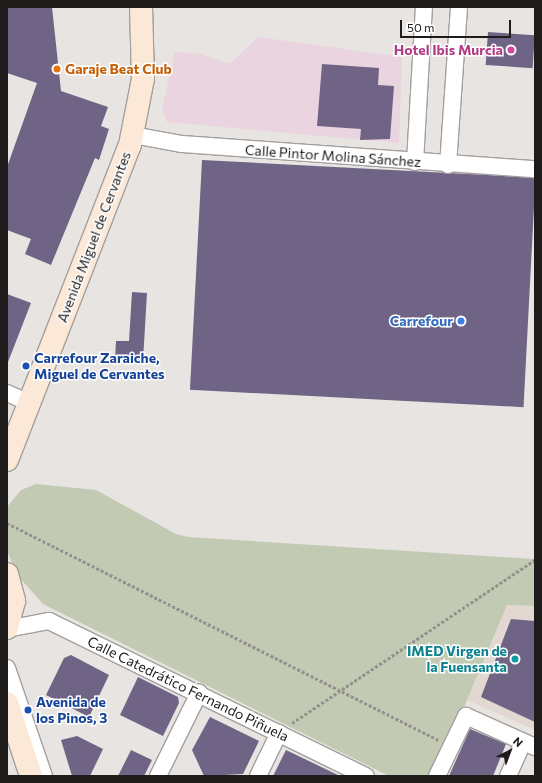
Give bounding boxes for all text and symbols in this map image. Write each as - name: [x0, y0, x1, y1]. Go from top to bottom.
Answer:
- scale bar: [402, 12, 513, 38]
- text: 50 m: [407, 20, 435, 34]
- place label: Hotel Ibis Murcia: [394, 42, 503, 58]
- marker: Hotel Ibis Murcia: [506, 45, 516, 55]
- place label: Garaje Beat Club: [65, 61, 172, 77]
- marker: Garaje Beat Club: [52, 64, 62, 74]
- street label: Calle Pintor Molina Sánchez: [244, 141, 422, 171]
- street label: Avenida Miguel de Cervantes: [54, 149, 134, 325]
- place label: Carrefour: [390, 313, 453, 329]
- marker: Carrefour: [456, 316, 466, 326]
- place label: Carrefour Zaraiche, Miguel de Cervantes: [34, 350, 165, 382]
- marker: Carrefour Zaraiche, Miguel de Cervantes: [21, 361, 31, 371]
- street label: Calle Catedrático Fernando Piñuela: [85, 633, 291, 745]
- place label: IMED Virgen de la Fuensanta: [407, 643, 507, 676]
- marker: IMED Virgen de la Fuensanta: [510, 654, 520, 664]
- place label: Avenida de los Pinos, 3: [36, 694, 107, 726]
- marker: Avenida de los Pinos, 3: [23, 705, 33, 715]
- north arrow: [490, 731, 530, 771]
- text: N: [511, 734, 526, 749]

